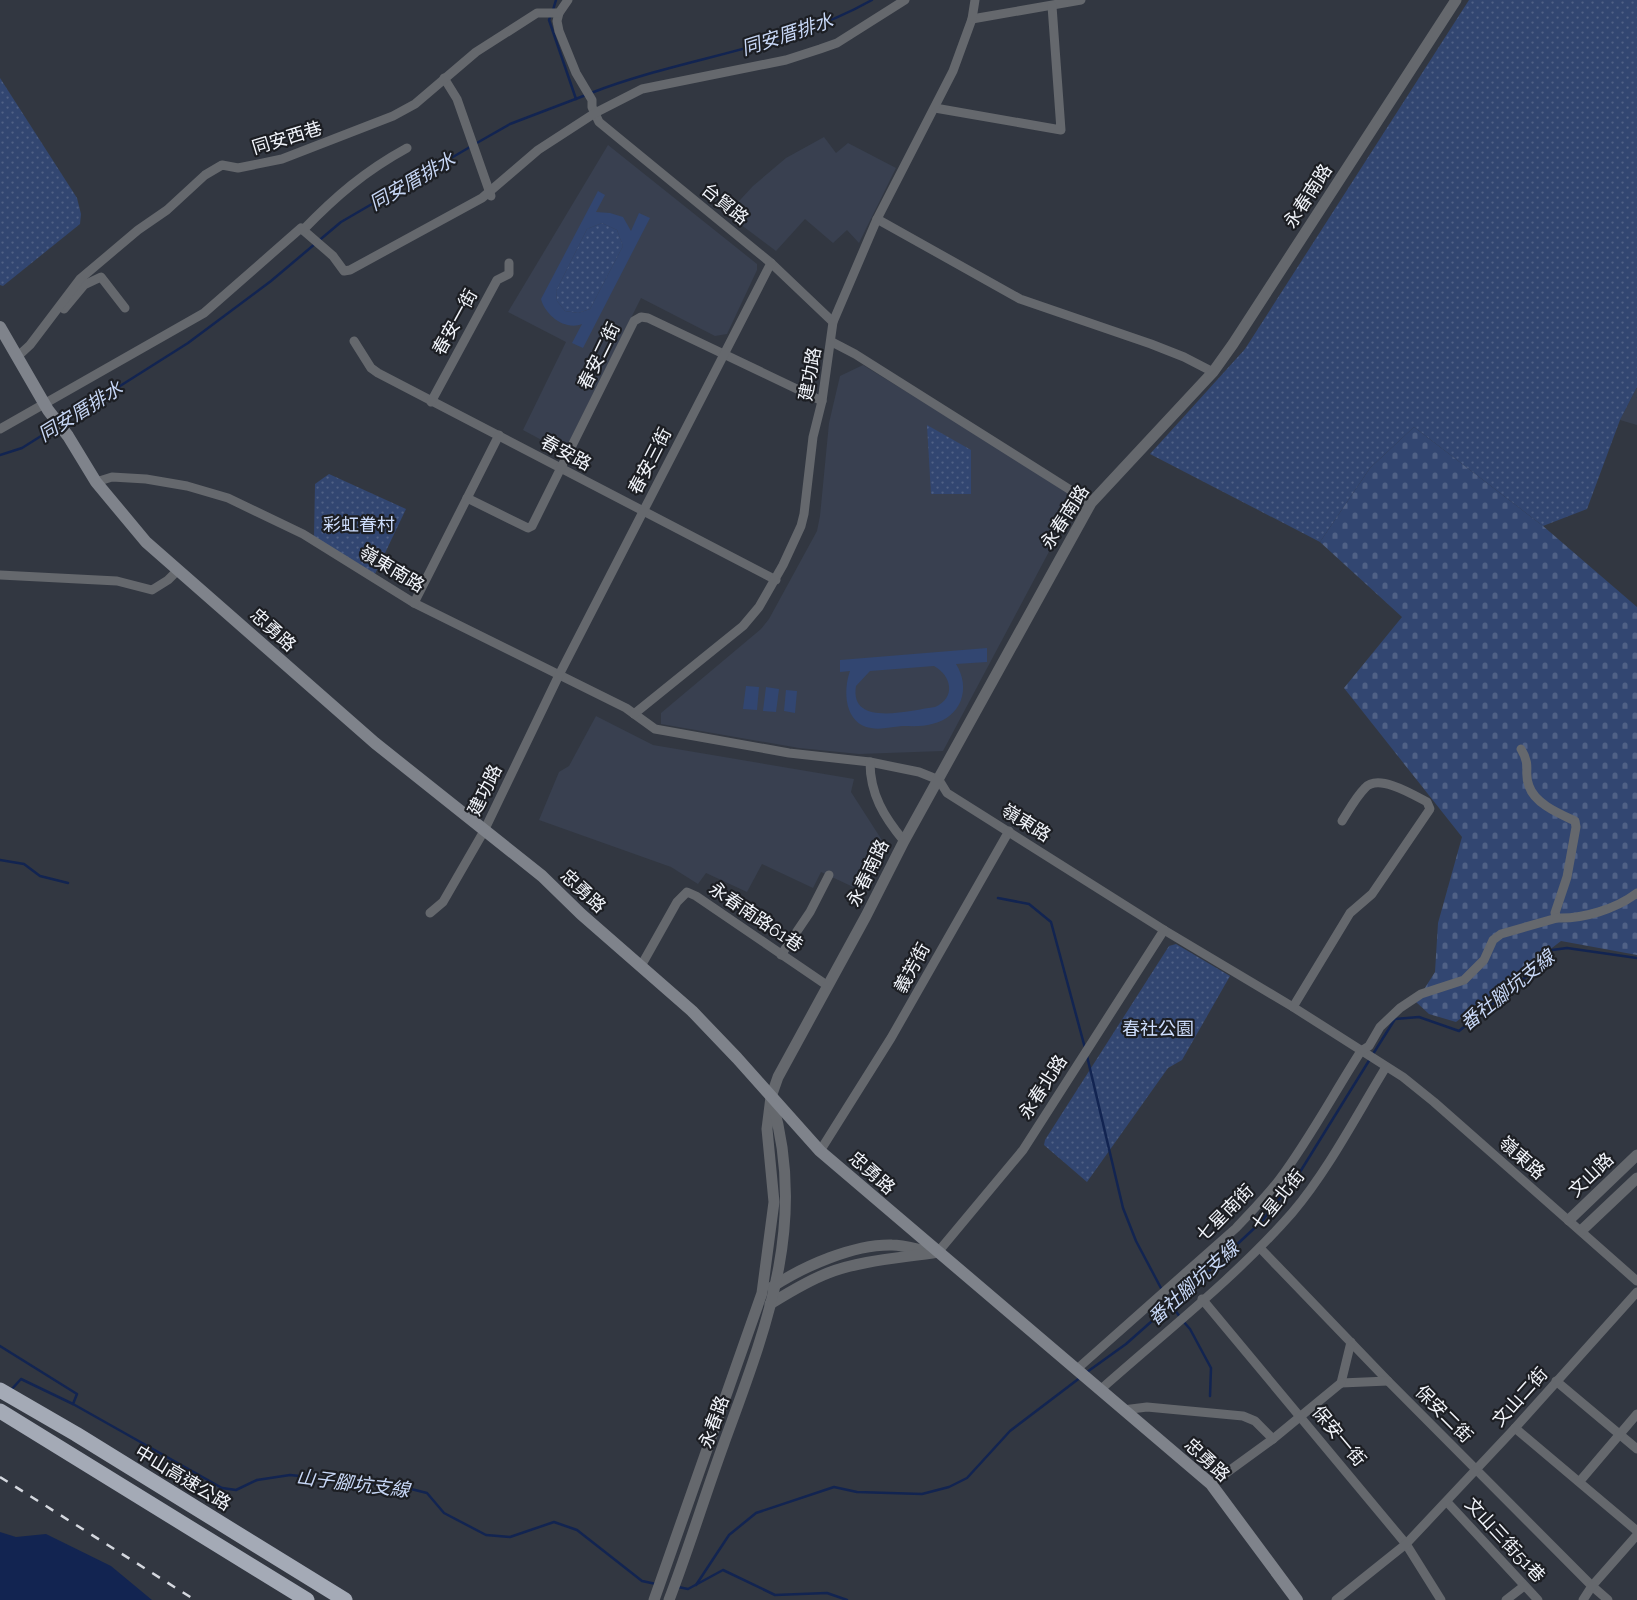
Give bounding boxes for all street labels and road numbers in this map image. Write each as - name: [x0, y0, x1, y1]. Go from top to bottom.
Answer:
- street label: 同安西巷: [249, 117, 324, 158]
- street label: 永春南路: [1279, 160, 1336, 232]
- street label: 台貿路: [698, 178, 753, 229]
- street label: 春安一街: [428, 285, 481, 358]
- street label: 春安二街: [573, 319, 624, 393]
- street label: 建功路: [794, 346, 825, 402]
- street label: 春安三街: [624, 424, 675, 498]
- street label: 春安路: [537, 431, 595, 475]
- street label: 永春南路: [1036, 481, 1093, 553]
- street label: 嶺東南路: [356, 541, 429, 596]
- street label: 忠勇路: [246, 604, 300, 655]
- street label: 建功路: [463, 761, 506, 819]
- street label: 嶺東路: [998, 799, 1055, 846]
- street label: 永春南路: [842, 836, 893, 910]
- street label: 忠勇路: [556, 865, 610, 917]
- street label: 永春南路61巷: [705, 878, 807, 956]
- street label: 義芳街: [889, 939, 934, 996]
- street label: 永春北路: [1014, 1051, 1071, 1123]
- street label: 嶺東路: [1495, 1132, 1550, 1183]
- street label: 忠勇路: [845, 1147, 900, 1198]
- street label: 文山路: [1564, 1148, 1617, 1201]
- street label: 七星北街: [1247, 1165, 1308, 1234]
- street label: 七星南街: [1192, 1180, 1258, 1246]
- street label: 文山二街: [1488, 1363, 1552, 1430]
- street label: 保安二街: [1411, 1381, 1477, 1447]
- street label: 永春路: [694, 1393, 733, 1451]
- street label: 保安一街: [1308, 1401, 1371, 1470]
- street label: 忠勇路: [1180, 1434, 1234, 1486]
- street label: 中山高速公路: [132, 1441, 235, 1514]
- street label: 文山三街51巷: [1461, 1493, 1550, 1586]

